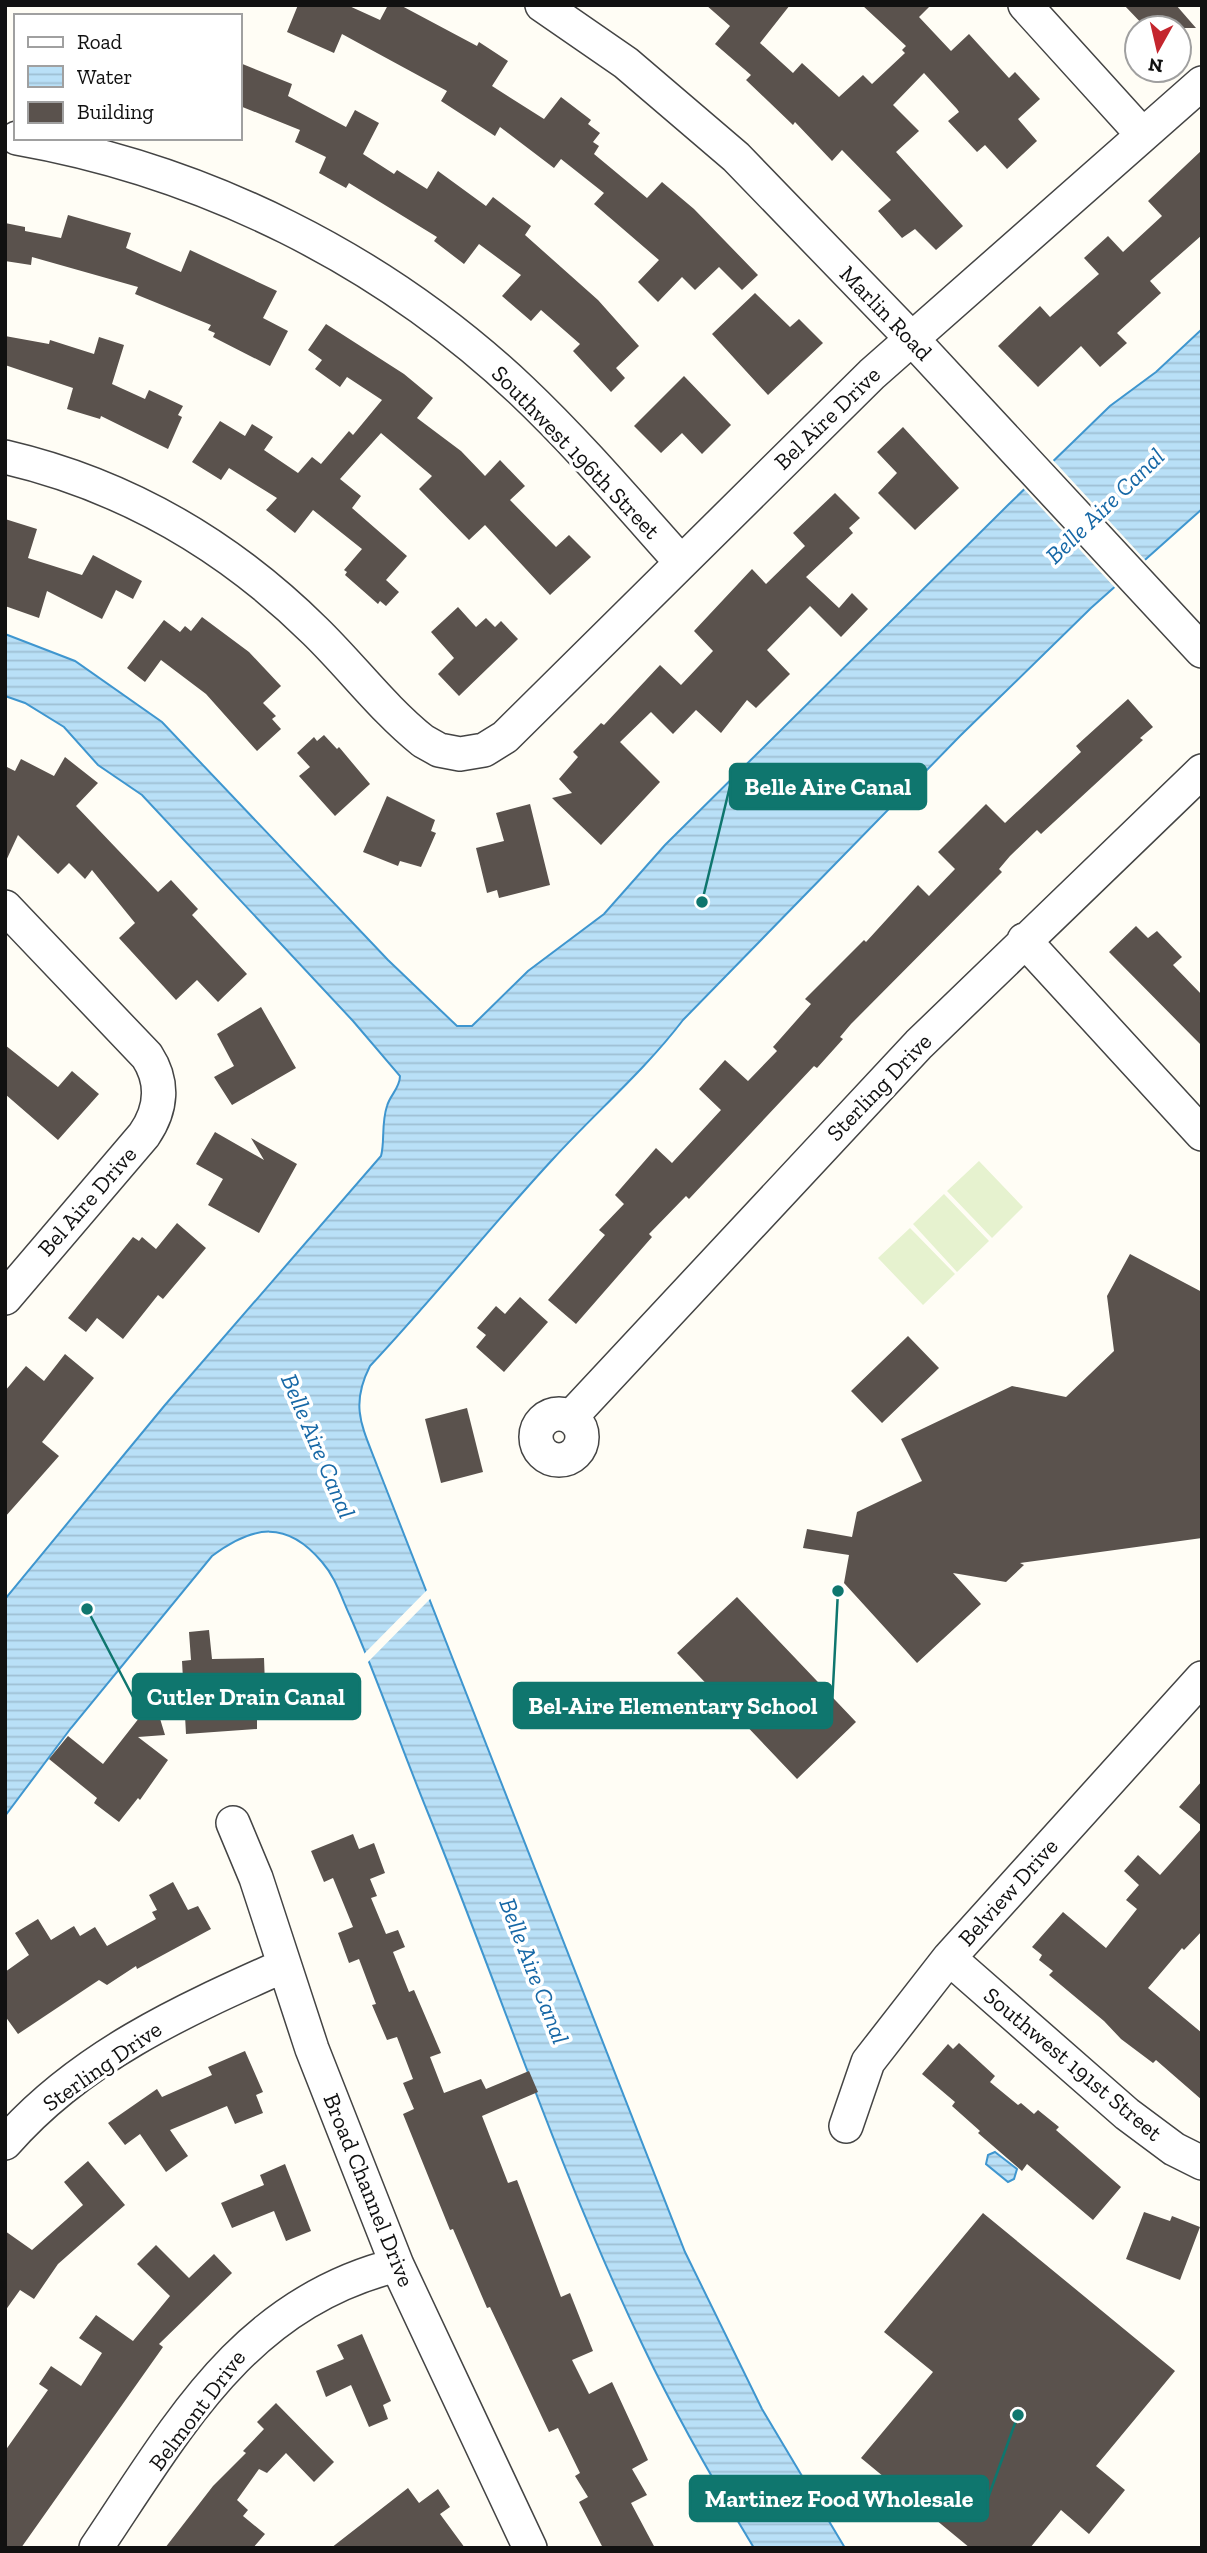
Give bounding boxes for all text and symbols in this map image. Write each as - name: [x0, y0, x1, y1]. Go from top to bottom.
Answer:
- legend: [14, 14, 242, 140]
- north arrow: [1123, 14, 1193, 84]
- text: Road: [77, 29, 123, 54]
- text: N: [1147, 53, 1164, 78]
- text: Water: [77, 64, 132, 89]
- text: Building: [77, 99, 154, 124]
- street label: Marlin Road: [834, 260, 938, 367]
- street label: Southwest 196th Street: [486, 359, 666, 545]
- street label: Bel Aire Drive: [768, 361, 886, 475]
- water label: Belle Aire Canal: [1039, 442, 1170, 570]
- callout: Belle Aire Canal: [730, 764, 926, 809]
- text: Belle Aire Canal: [745, 772, 912, 801]
- street label: Sterling Drive: [821, 1027, 937, 1147]
- street label: Bel Aire Drive: [32, 1140, 142, 1262]
- water label: Belle Aire Canal: [275, 1369, 362, 1522]
- callout: Cutler Drain Canal: [133, 1674, 360, 1719]
- text: Cutler Drain Canal: [147, 1682, 345, 1711]
- callout: Bel-Aire Elementary School: [514, 1683, 832, 1728]
- text: Bel-Aire Elementary School: [528, 1691, 818, 1720]
- street label: Belview Drive: [952, 1832, 1064, 1952]
- water label: Belle Aire Canal: [493, 1894, 576, 2048]
- street label: Southwest 191st Street: [978, 1981, 1168, 2147]
- street label: Sterling Drive: [37, 2015, 167, 2117]
- street label: Broad Channel Drive: [317, 2089, 421, 2291]
- street label: Belmont Drive: [143, 2344, 251, 2476]
- callout: Martinez Food Wholesale: [690, 2476, 988, 2521]
- text: Martinez Food Wholesale: [705, 2484, 974, 2513]

